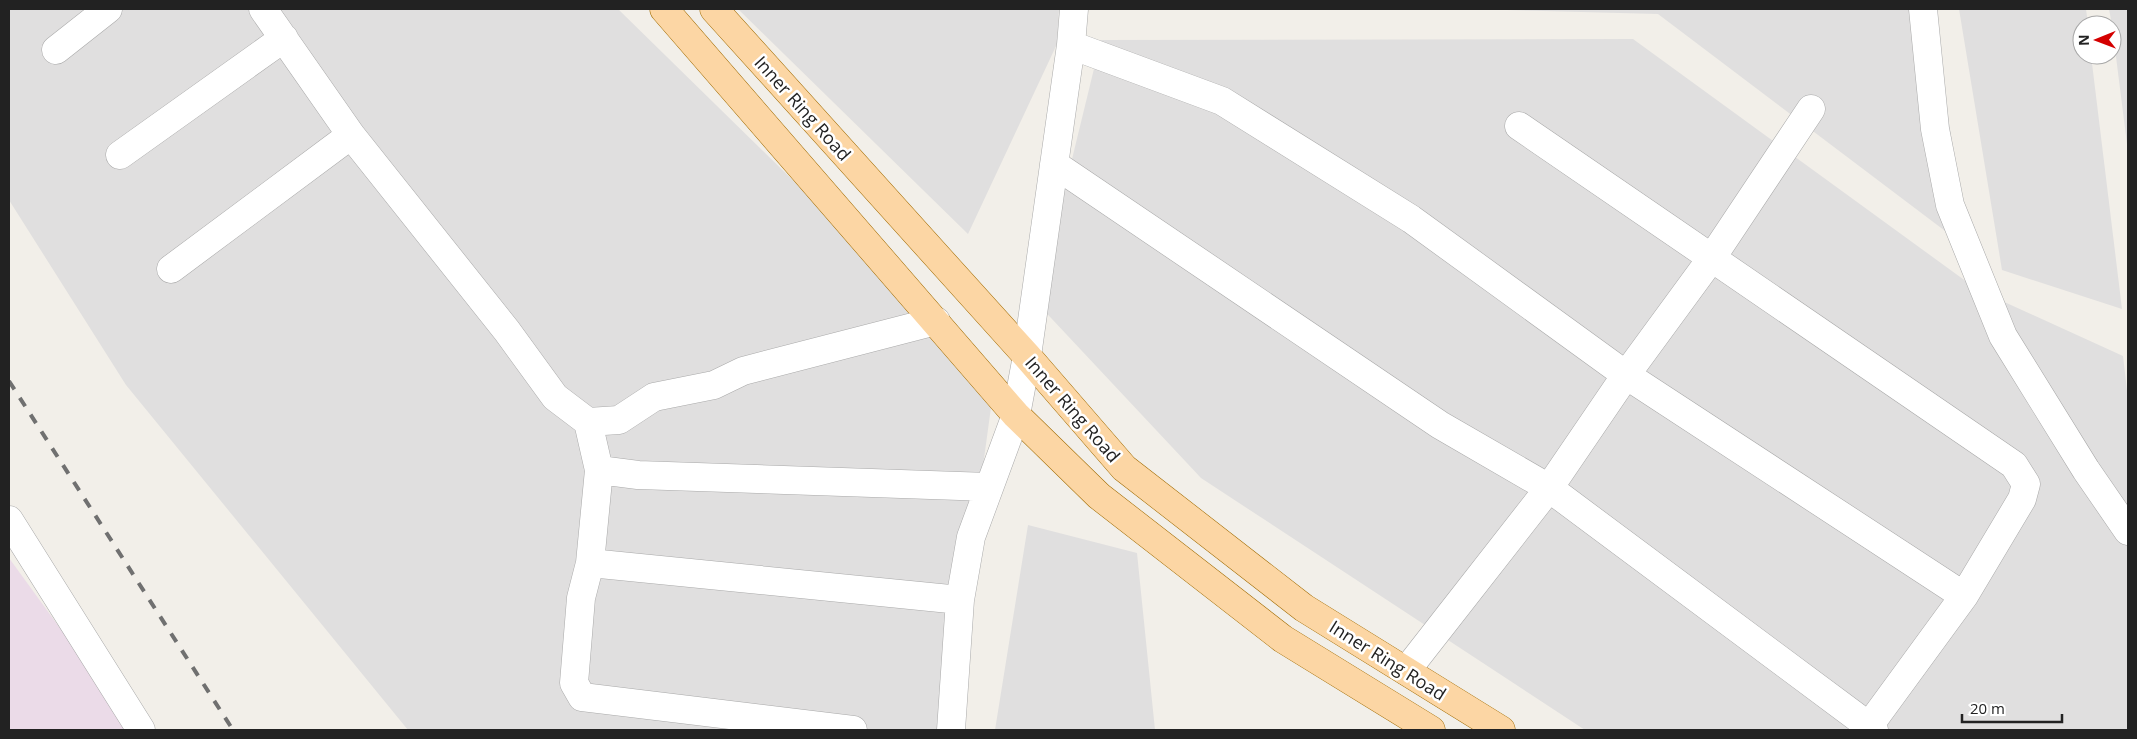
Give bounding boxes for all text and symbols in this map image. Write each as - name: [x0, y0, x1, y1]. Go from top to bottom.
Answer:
- north arrow: [2072, 15, 2122, 65]
- text: N: [2074, 34, 2093, 46]
- street label: Inner Ring Road: [749, 50, 857, 166]
- street label: Inner Ring Road: [1020, 351, 1126, 467]
- street label: Inner Ring Road: [1325, 614, 1451, 706]
- scale bar: [1962, 692, 2062, 724]
- text: 20 m: [1970, 698, 2005, 718]

